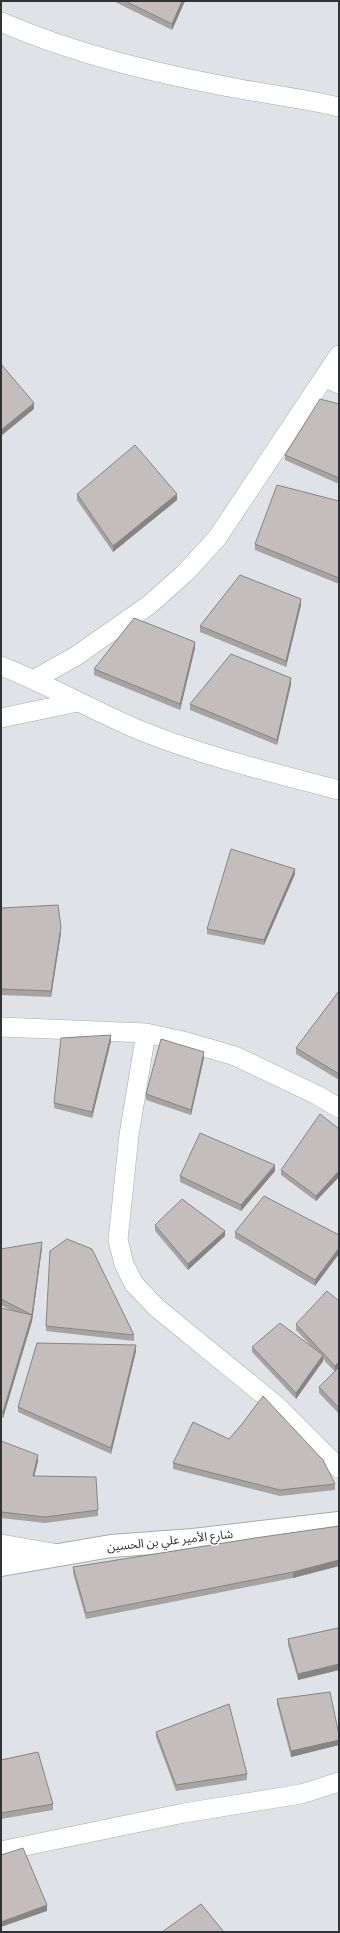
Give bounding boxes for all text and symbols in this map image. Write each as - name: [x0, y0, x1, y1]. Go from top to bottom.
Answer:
- street label: شارع الأمير علي بن الحسين: [106, 1527, 234, 1557]

